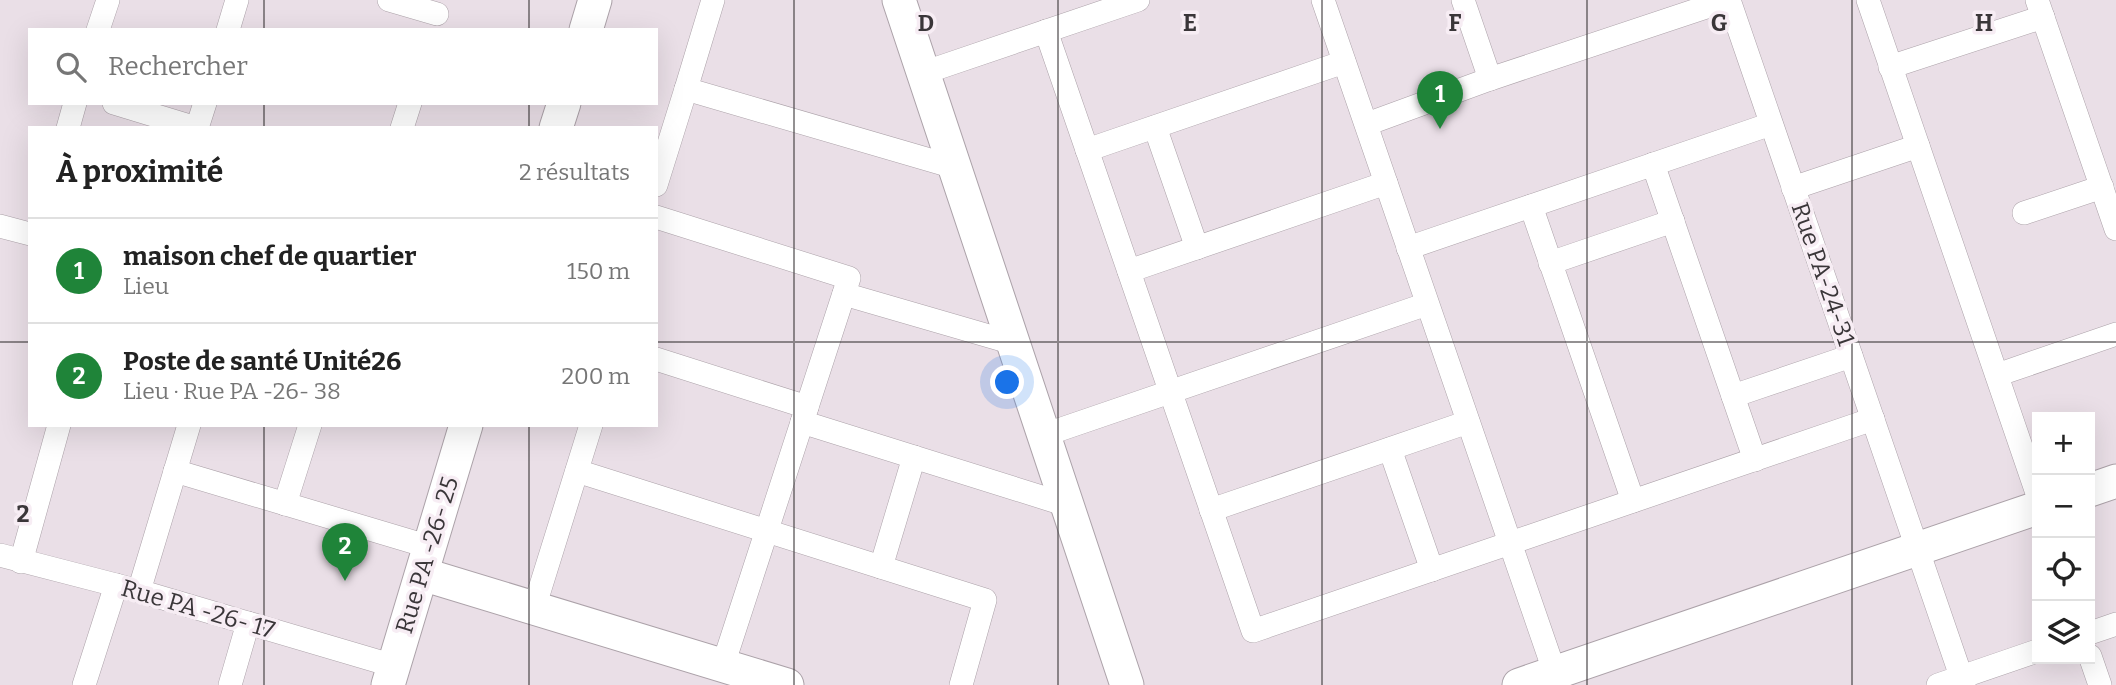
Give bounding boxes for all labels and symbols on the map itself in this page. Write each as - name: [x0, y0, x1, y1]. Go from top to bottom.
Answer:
- text: D: [918, 9, 934, 37]
- text: E: [1183, 9, 1197, 37]
- text: F: [1449, 9, 1462, 37]
- text: G: [1711, 9, 1728, 37]
- text: H: [1975, 9, 1993, 37]
- pin: 1: [1417, 71, 1463, 129]
- street label: Rue PA-24-31: [1785, 199, 1861, 349]
- your location: [990, 365, 1024, 399]
- street label: Rue PA -26- 25: [390, 473, 464, 637]
- text: 2: [17, 500, 30, 528]
- pin: 2: [322, 523, 368, 581]
- street label: Rue PA -26- 17: [118, 574, 278, 644]

